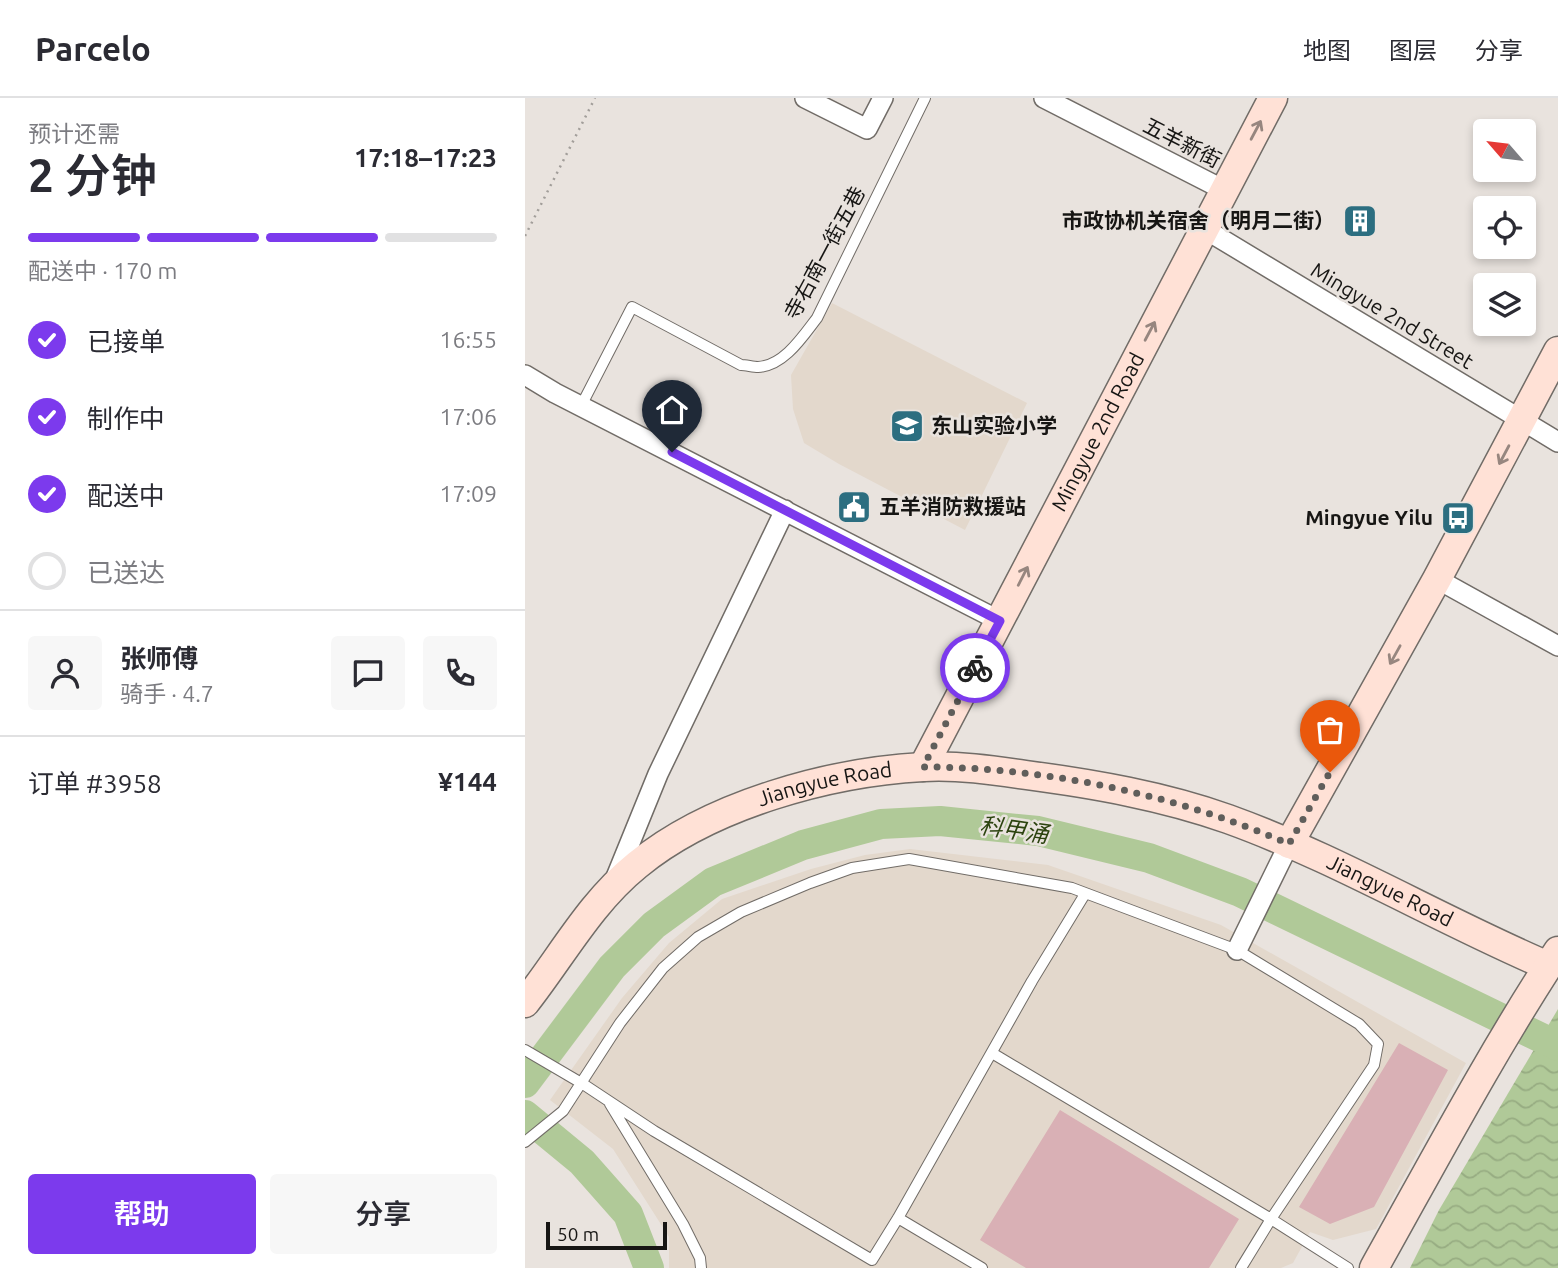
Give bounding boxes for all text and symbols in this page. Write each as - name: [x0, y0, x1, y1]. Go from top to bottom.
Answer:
- text: Parcelo: [35, 30, 151, 67]
- text: 地图: [1303, 37, 1351, 64]
- text: 图层: [1389, 37, 1437, 64]
- text: 分享: [1475, 37, 1523, 64]
- street label: 五羊新街: [1140, 112, 1225, 172]
- north arrow: [1473, 119, 1537, 182]
- map controls: [1473, 119, 1536, 336]
- one-way arrow: [1249, 120, 1263, 140]
- text: 预计还需: [28, 121, 120, 146]
- text: 17:18–17:23: [354, 143, 497, 172]
- text: 2 分钟: [28, 149, 157, 201]
- street label: 寺右南一街五巷: [779, 182, 869, 323]
- button: locate: [1473, 196, 1536, 259]
- building icon: 市政协机关宿舍（明月二街）: [1341, 202, 1379, 240]
- place label: 市政协机关宿舍（明月二街）: [1062, 208, 1335, 232]
- street label: Mingyue 2nd Street: [1307, 257, 1478, 373]
- text: 配送中 · 170 m: [28, 258, 177, 283]
- button: layers: [1473, 273, 1536, 336]
- icon: check: [28, 321, 66, 359]
- one-way arrow: [1143, 321, 1157, 342]
- text: 已接单: [87, 327, 165, 356]
- text: 16:55: [439, 327, 497, 352]
- street label: Mingyue 2nd Road: [1046, 348, 1149, 515]
- pin: [642, 380, 702, 452]
- icon: home: [653, 391, 691, 429]
- icon: check: [28, 398, 66, 436]
- text: 制作中: [87, 404, 165, 433]
- text: 17:06: [439, 404, 497, 429]
- school or university icon: 东山实验小学: [888, 407, 926, 445]
- place label: 东山实验小学: [931, 413, 1057, 437]
- one-way arrow: [1496, 444, 1510, 465]
- icon: check: [28, 475, 66, 513]
- text: 配送中: [87, 481, 165, 510]
- text: 17:09: [439, 481, 497, 506]
- public building icon: 五羊消防救援站: [835, 488, 873, 526]
- place label: 五羊消防救援站: [879, 494, 1026, 518]
- bus stop icon: Mingyue Yilu: [1439, 499, 1477, 537]
- place label: Mingyue Yilu: [1305, 505, 1433, 529]
- text: 已送达: [87, 558, 165, 587]
- one-way arrow: [1016, 566, 1030, 587]
- courier: [940, 633, 1010, 703]
- button: person: [28, 636, 102, 710]
- button: chat: [331, 636, 405, 710]
- button: phone: [423, 636, 497, 710]
- text: 张师傅: [120, 644, 198, 673]
- one-way arrow: [1388, 644, 1401, 665]
- icon: bike: [956, 649, 994, 687]
- text: 骑手 · 4.7: [120, 681, 214, 706]
- pin: [1300, 700, 1360, 772]
- icon: bag: [1311, 711, 1349, 749]
- street label: Jiangyue Road: [754, 757, 893, 810]
- text: ¥144: [438, 767, 497, 796]
- text: 订单 #3958: [28, 769, 162, 798]
- water label: 科甲涌: [978, 812, 1053, 847]
- street label: Jiangyue Road: [1324, 849, 1457, 931]
- button: 帮助: [28, 1174, 256, 1254]
- button: 分享: [270, 1174, 497, 1254]
- scale bar: [546, 1219, 667, 1251]
- text: 50 m: [557, 1223, 599, 1245]

